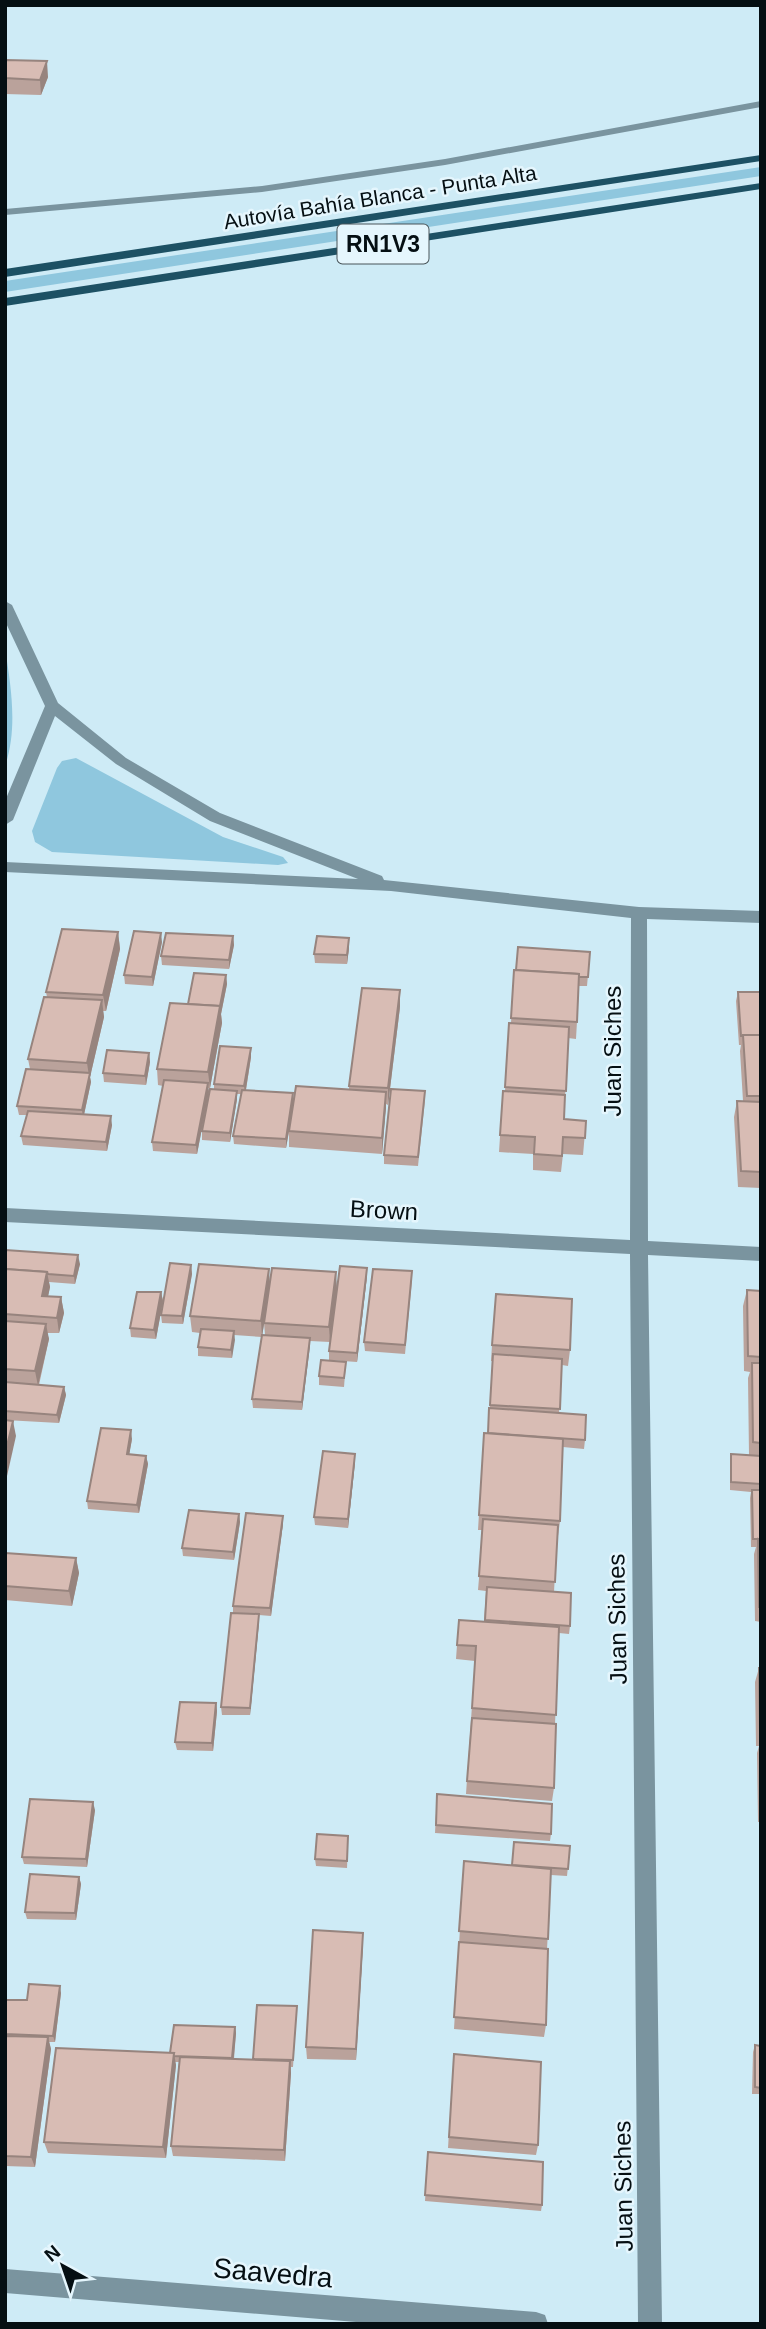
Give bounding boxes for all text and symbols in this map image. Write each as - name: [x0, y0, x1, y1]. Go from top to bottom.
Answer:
- street label: Autovía Bahía Blanca - Punta Alta: [222, 161, 538, 233]
- road number: RN1V3: [338, 224, 428, 264]
- street label: Juan Siches: [599, 986, 626, 1116]
- street label: Brown: [349, 1195, 419, 1225]
- street label: Juan Siches: [602, 1553, 632, 1685]
- street label: Juan Siches: [608, 2120, 638, 2252]
- north arrow: [28, 2231, 98, 2301]
- text: N: [40, 2241, 64, 2266]
- street label: Saavedra: [212, 2252, 334, 2294]

